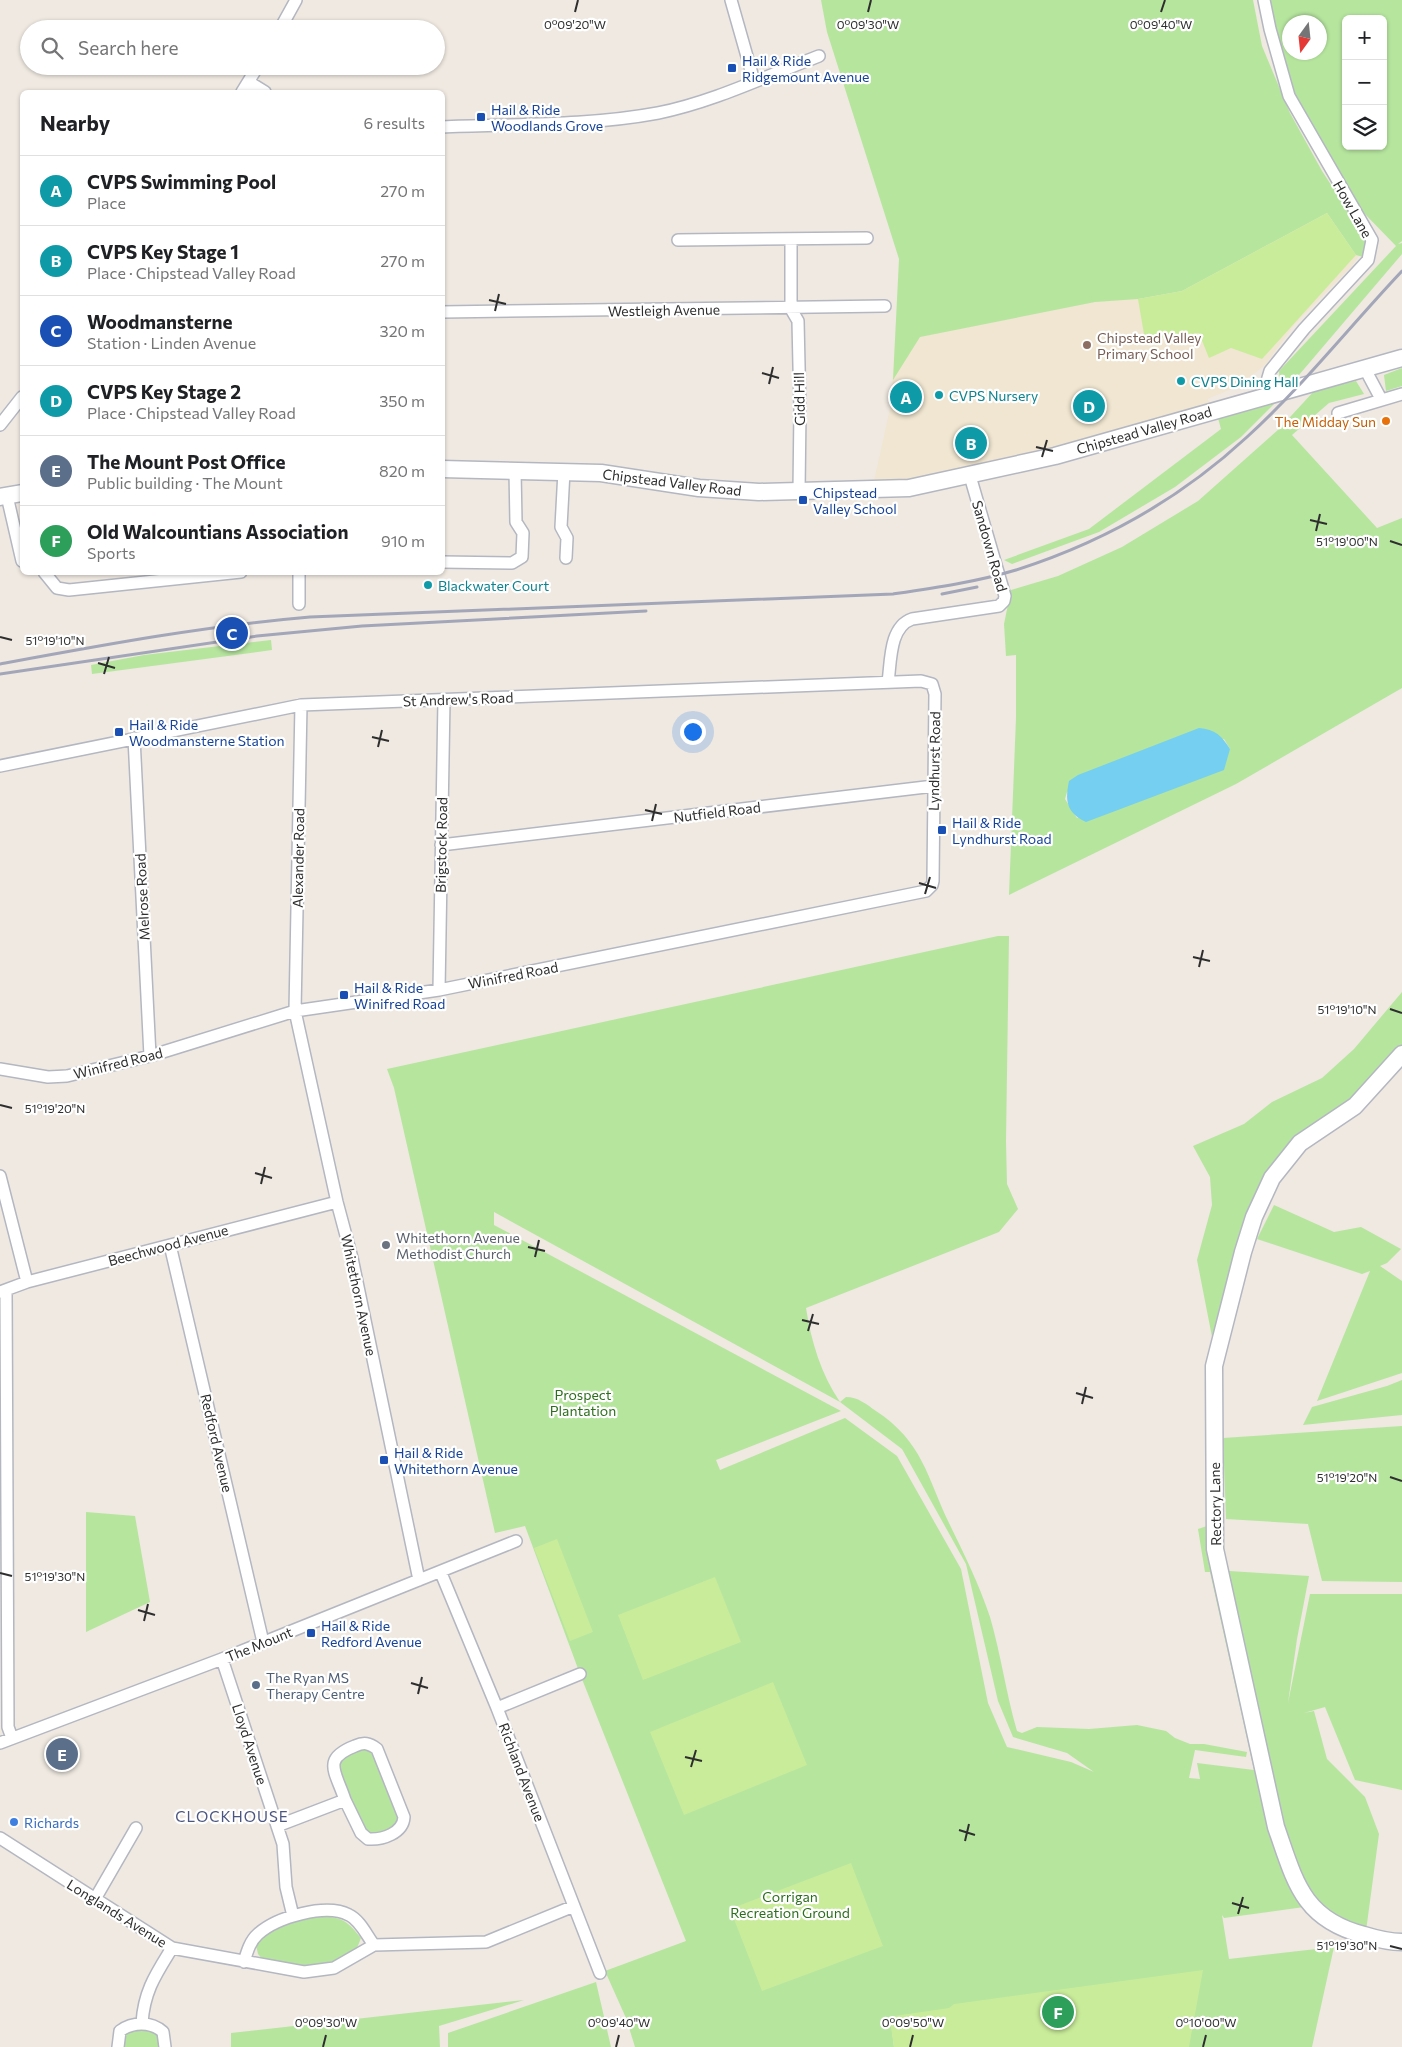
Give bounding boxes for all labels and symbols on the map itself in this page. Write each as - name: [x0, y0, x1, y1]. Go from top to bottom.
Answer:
- north arrow: [1282, 15, 1327, 60]
- text: 0°09'20"W: [544, 17, 606, 31]
- text: 0°09'30"W: [837, 17, 899, 31]
- text: 0°09'40"W: [1130, 17, 1192, 31]
- place label: Hail & Ride Ridgemount Avenue: [742, 52, 869, 85]
- marker: Hail & Ride Ridgemount Avenue: [726, 62, 738, 74]
- place label: Hail & Ride Woodlands Grove: [491, 101, 603, 134]
- marker: Hail & Ride Woodlands Grove: [475, 111, 487, 123]
- street label: How Lane: [1330, 177, 1376, 241]
- street label: Westleigh Avenue: [608, 301, 720, 319]
- place label: Chipstead Valley Primary School: [1097, 329, 1202, 362]
- marker: Chipstead Valley Primary School: [1081, 339, 1093, 351]
- street label: Gidd Hill: [790, 372, 808, 426]
- place label: CVPS Dining Hall: [1191, 373, 1299, 390]
- marker: CVPS Dining Hall: [1175, 375, 1187, 387]
- pin: A: [890, 378, 922, 416]
- place label: CVPS Nursery: [949, 387, 1038, 404]
- pin: D: [1073, 387, 1105, 425]
- marker: CVPS Nursery: [933, 389, 945, 401]
- street label: Chipstead Valley Road: [1074, 403, 1214, 457]
- place label: The Midday Sun: [1275, 413, 1376, 430]
- marker: The Midday Sun: [1380, 415, 1392, 427]
- pin: B: [955, 424, 987, 462]
- street label: Chipstead Valley Road: [602, 465, 742, 499]
- place label: Chipstead Valley School: [813, 484, 897, 517]
- marker: Chipstead Valley School: [797, 494, 809, 506]
- street label: Sandown Road: [969, 498, 1011, 594]
- text: 51°19'00"N: [1316, 534, 1378, 548]
- place label: Blackwater Court: [438, 577, 549, 594]
- marker: Blackwater Court: [422, 579, 434, 591]
- pin: C: [216, 614, 248, 652]
- text: 51°19'10"N: [25, 633, 85, 647]
- street label: St Andrew's Road: [402, 689, 514, 709]
- street label: Lyndhurst Road: [925, 711, 943, 811]
- place label: Hail & Ride Woodmansterne Station: [129, 716, 285, 749]
- your location: [680, 719, 706, 745]
- marker: Hail & Ride Woodmansterne Station: [113, 726, 125, 738]
- street label: Brigstock Road: [432, 797, 450, 893]
- street label: Nutfield Road: [672, 798, 762, 826]
- street label: Alexander Road: [289, 808, 307, 908]
- place label: Hail & Ride Lyndhurst Road: [952, 814, 1052, 847]
- marker: Hail & Ride Lyndhurst Road: [936, 824, 948, 836]
- street label: Melrose Road: [131, 853, 153, 941]
- street label: Winifred Road: [467, 958, 559, 992]
- place label: Hail & Ride Winifred Road: [354, 979, 445, 1012]
- marker: Hail & Ride Winifred Road: [338, 989, 350, 1001]
- text: 51°19'10"N: [1317, 1002, 1377, 1016]
- street label: Winifred Road: [72, 1044, 164, 1082]
- text: 51°19'20"N: [25, 1101, 85, 1115]
- street label: Beechwood Avenue: [106, 1221, 230, 1269]
- place label: Whitethorn Avenue Methodist Church: [396, 1229, 520, 1262]
- street label: Whitethorn Avenue: [338, 1233, 380, 1357]
- marker: Whitethorn Avenue Methodist Church: [380, 1239, 392, 1251]
- park label: Prospect Plantation: [550, 1386, 616, 1419]
- street label: Redford Avenue: [197, 1392, 237, 1494]
- place label: Hail & Ride Whitethorn Avenue: [394, 1444, 518, 1477]
- marker: Hail & Ride Whitethorn Avenue: [378, 1454, 390, 1466]
- street label: Rectory Lane: [1206, 1462, 1224, 1546]
- text: 51°19'20"N: [1317, 1470, 1377, 1484]
- text: 51°19'30"N: [25, 1569, 85, 1583]
- place label: Hail & Ride Redford Avenue: [321, 1617, 422, 1650]
- street label: The Mount: [223, 1623, 295, 1665]
- marker: Hail & Ride Redford Avenue: [305, 1627, 317, 1639]
- place label: The Ryan MS Therapy Centre: [266, 1669, 365, 1702]
- marker: The Ryan MS Therapy Centre: [250, 1679, 262, 1691]
- street label: Lloyd Avenue: [229, 1701, 271, 1787]
- street label: Richland Avenue: [495, 1720, 549, 1824]
- pin: E: [46, 1735, 78, 1773]
- district label: CLOCKHOUSE: [175, 1807, 289, 1825]
- place label: Richards: [24, 1814, 79, 1831]
- marker: Richards: [8, 1816, 20, 1828]
- street label: Longlands Avenue: [64, 1875, 170, 1951]
- park label: Corrigan Recreation Ground: [730, 1888, 850, 1921]
- text: 51°19'30"N: [1317, 1938, 1377, 1952]
- pin: F: [1042, 1993, 1074, 2031]
- text: 0°09'30"W: [295, 2015, 357, 2029]
- text: 0°09'40"W: [588, 2015, 650, 2029]
- text: 0°09'50"W: [882, 2015, 944, 2029]
- text: 0°10'00"W: [1175, 2015, 1237, 2029]

